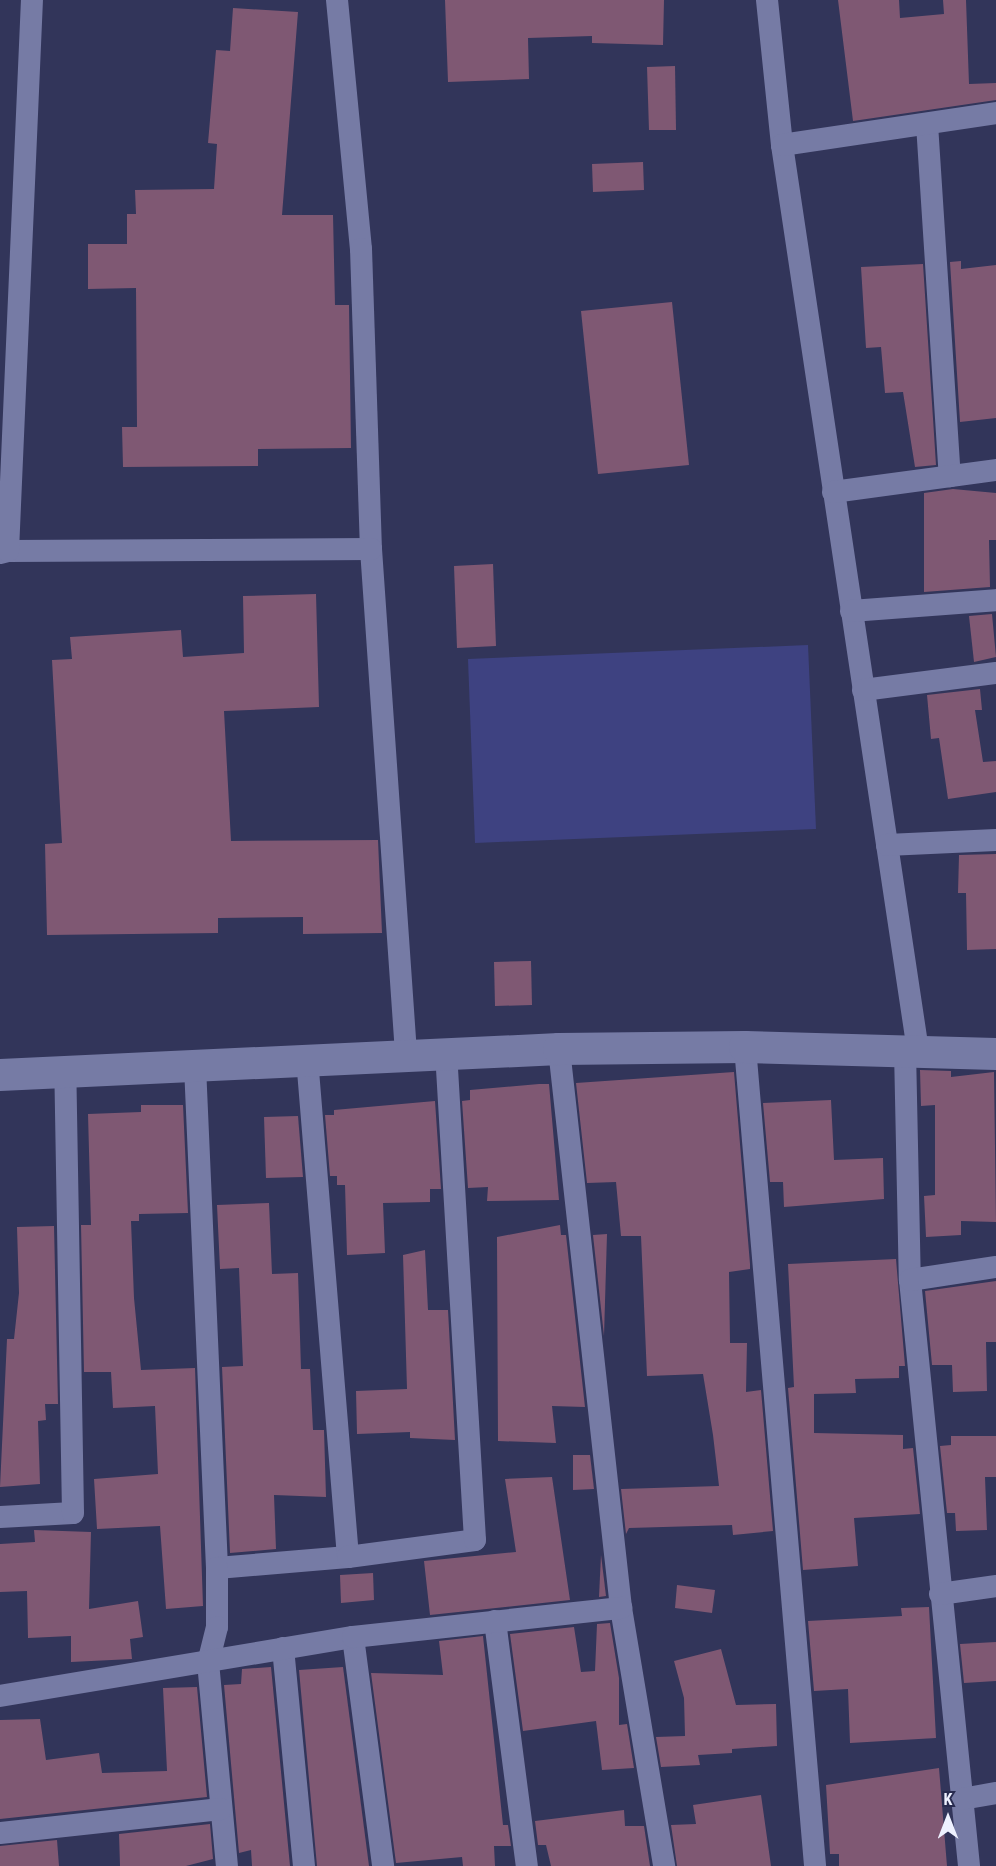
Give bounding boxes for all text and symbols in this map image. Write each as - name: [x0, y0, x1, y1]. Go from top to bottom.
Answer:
- north arrow: [918, 1788, 978, 1848]
- text: K: [944, 1790, 952, 1809]

